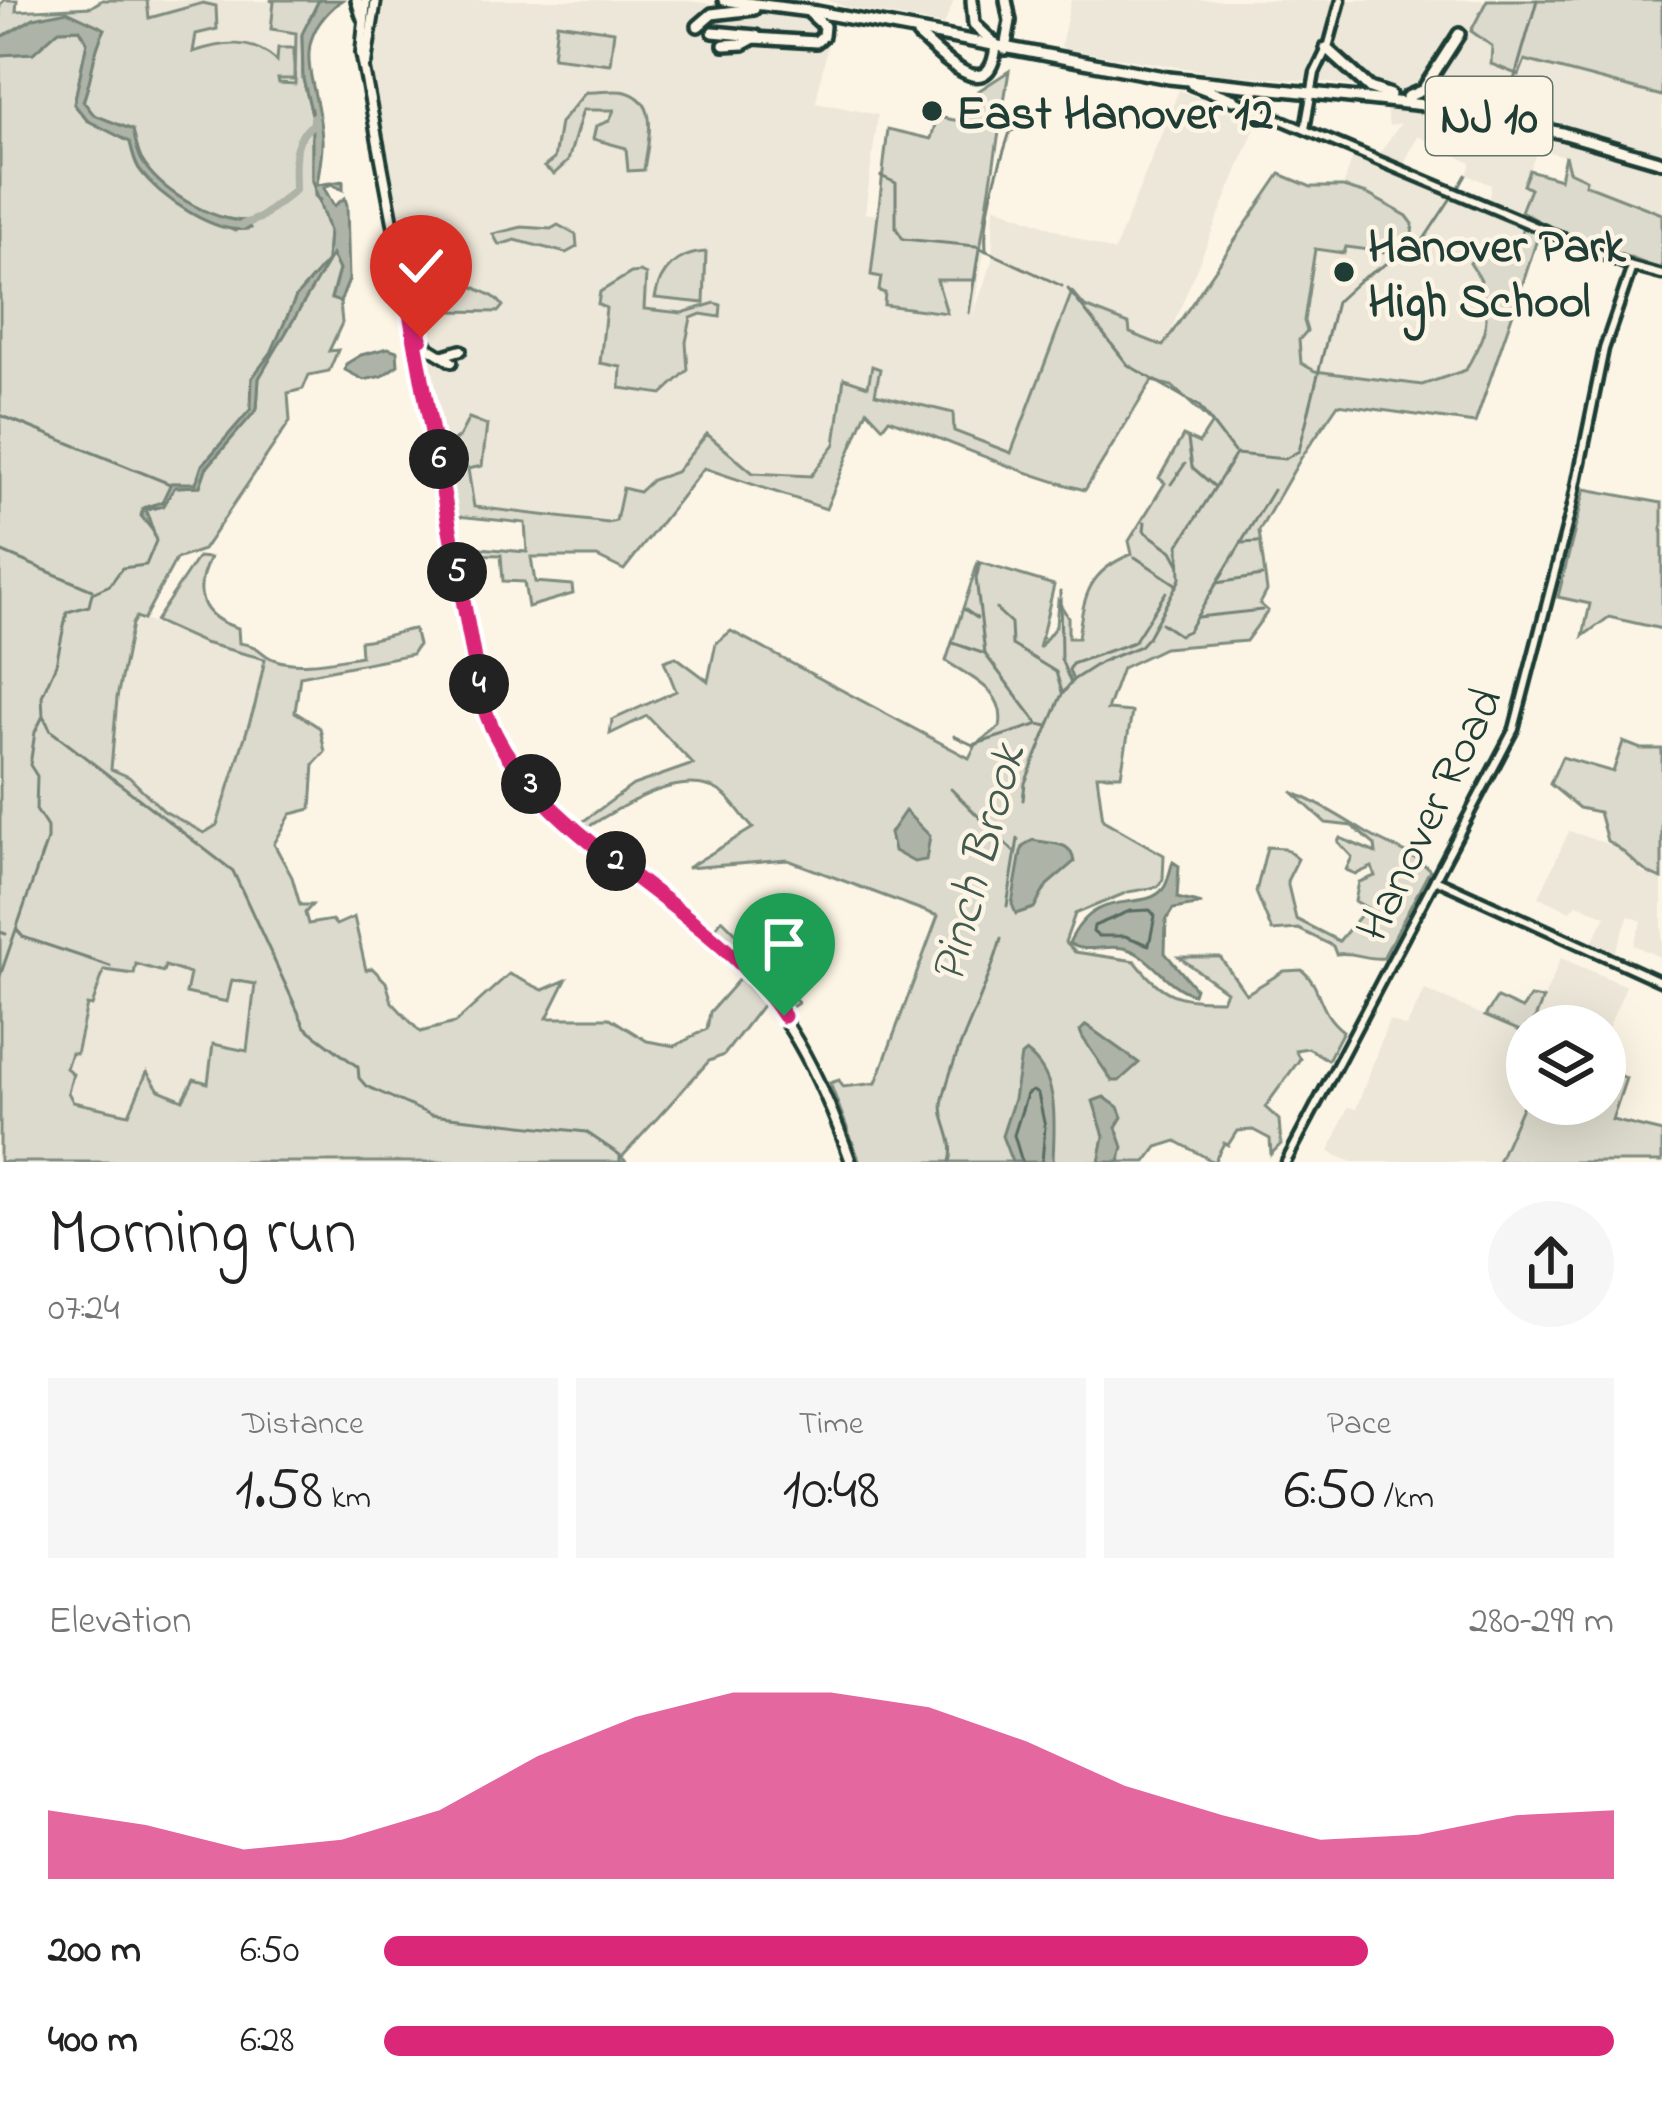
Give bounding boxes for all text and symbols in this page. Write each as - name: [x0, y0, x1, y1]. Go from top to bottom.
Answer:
- road number: NJ 10: [1426, 77, 1552, 155]
- place label: East Hanover 12: [956, 81, 1274, 151]
- marker: East Hanover 12: [919, 98, 945, 124]
- place label: Hanover Park High School: [1368, 214, 1626, 341]
- pin: [370, 215, 472, 338]
- icon: check: [388, 233, 454, 299]
- marker: Hanover Park High School: [1331, 259, 1357, 285]
- pin: 6: [409, 429, 469, 489]
- text: 6: [432, 435, 446, 483]
- pin: 5: [427, 542, 487, 602]
- text: 5: [448, 548, 466, 596]
- pin: 4: [449, 654, 509, 714]
- text: 4: [472, 660, 486, 708]
- street label: Hanover Road: [1340, 676, 1523, 954]
- water label: Pinch Brook: [912, 734, 1049, 992]
- pin: 3: [501, 754, 561, 814]
- text: 3: [524, 760, 538, 808]
- pin: 2: [586, 831, 646, 891]
- text: 2: [608, 837, 624, 885]
- pin: [733, 893, 835, 1016]
- icon: arrive: [751, 911, 817, 977]
- map controls: [1506, 1005, 1626, 1125]
- button: layers: [1506, 1005, 1626, 1125]
- text: Morning run: [48, 1188, 357, 1284]
- button: share: [1488, 1201, 1614, 1327]
- text: 07:24: [48, 1281, 120, 1338]
- text: Distance: [242, 1401, 364, 1449]
- text: Time: [798, 1401, 864, 1449]
- text: Pace: [1327, 1401, 1391, 1449]
- text: 1.58: [235, 1449, 323, 1536]
- text: 10:48: [782, 1449, 880, 1536]
- text: 6:50: [1284, 1449, 1376, 1536]
- text: km: [323, 1475, 371, 1523]
- text: /km: [1376, 1475, 1434, 1523]
- text: Elevation: [48, 1594, 191, 1651]
- text: 280–299 m: [1469, 1594, 1614, 1651]
- text: 200 m: [48, 1923, 141, 1980]
- text: 6:50: [240, 1923, 300, 1980]
- text: 400 m: [48, 2013, 138, 2070]
- text: 6:28: [240, 2013, 294, 2070]

